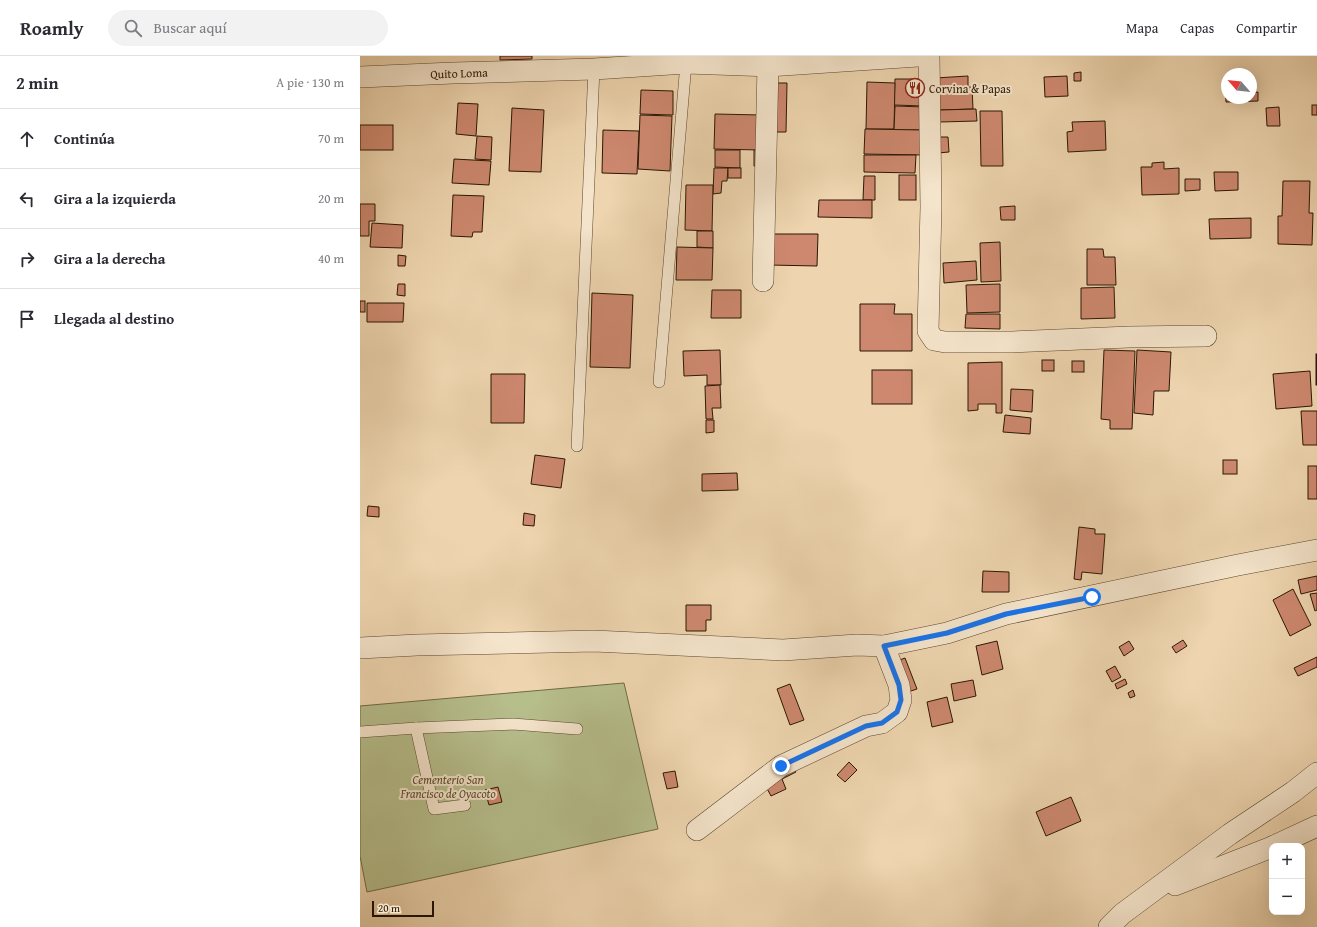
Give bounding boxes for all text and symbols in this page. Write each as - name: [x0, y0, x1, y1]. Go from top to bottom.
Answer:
- search box: [108, 10, 388, 46]
- text: Roamly: [20, 14, 84, 42]
- icon: search: [122, 17, 144, 39]
- text: Buscar aquí: [154, 17, 227, 38]
- text: Mapa: [1126, 18, 1158, 38]
- text: Capas: [1180, 18, 1214, 38]
- text: Compartir: [1236, 18, 1297, 38]
- street label: Quito Loma: [430, 63, 488, 83]
- north arrow: [1221, 68, 1257, 104]
- text: 2 min: [16, 70, 58, 95]
- text: A pie · 130 m: [276, 73, 344, 92]
- restaurant icon: Corvina & Papas: [904, 77, 926, 99]
- place label: Corvina & Papas: [929, 80, 1011, 97]
- icon: ahead: [16, 128, 38, 150]
- text: Continúa: [54, 128, 115, 149]
- text: 70 m: [318, 129, 344, 148]
- icon: left: [16, 188, 38, 210]
- text: Gira a la izquierda: [54, 188, 176, 209]
- text: 20 m: [318, 189, 344, 208]
- icon: right: [16, 248, 38, 270]
- text: Gira a la derecha: [54, 248, 165, 269]
- text: 40 m: [318, 249, 344, 268]
- icon: arrive: [16, 308, 38, 330]
- text: Llegada al destino: [54, 308, 174, 329]
- route start: [1083, 588, 1101, 606]
- route end: [772, 757, 790, 775]
- park label: Cementerio San Francisco de Oyacoto: [399, 771, 496, 802]
- map controls: [1269, 843, 1305, 915]
- button: +: [1269, 843, 1305, 879]
- button: −: [1269, 879, 1305, 915]
- scale bar: [372, 899, 434, 918]
- text: 20 m: [378, 900, 400, 916]

